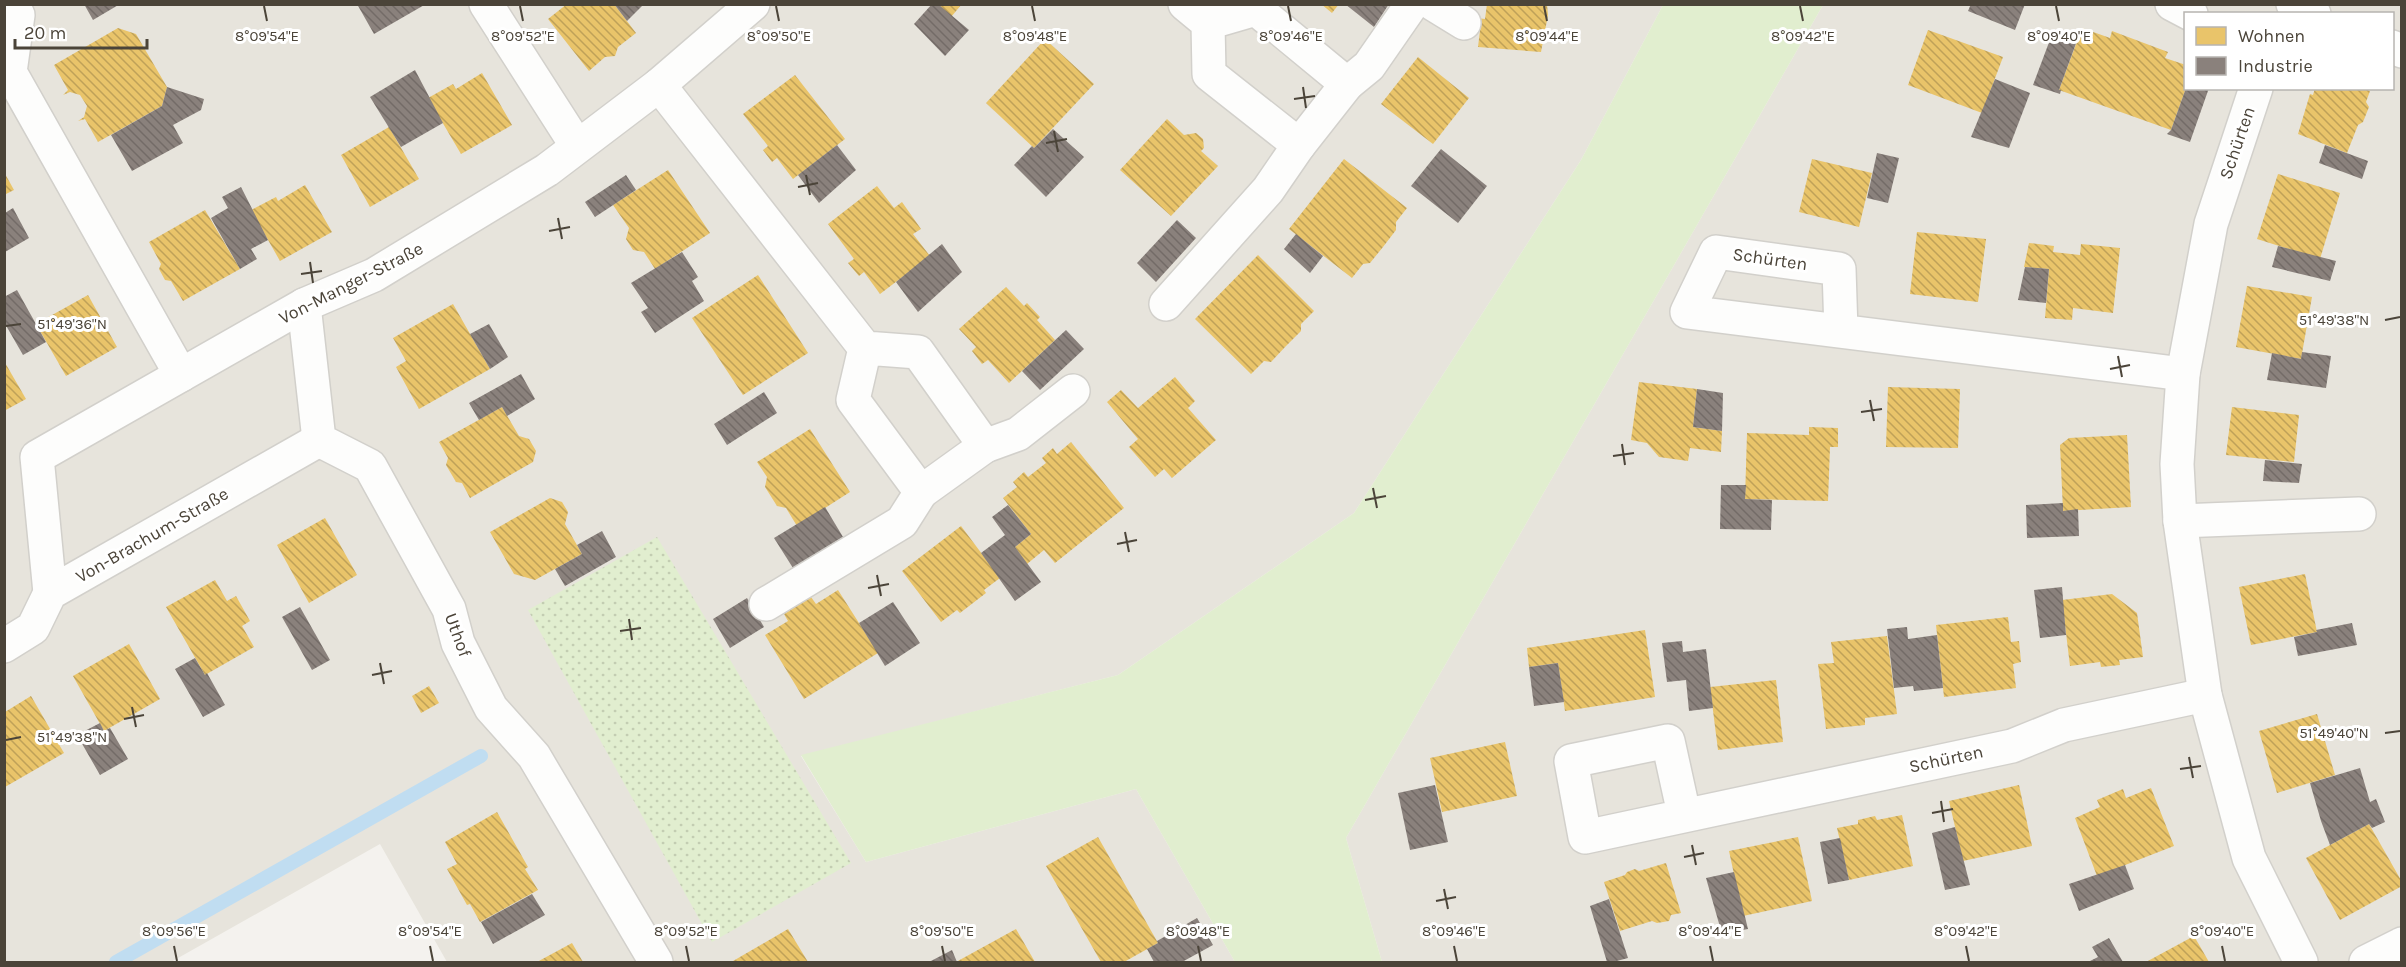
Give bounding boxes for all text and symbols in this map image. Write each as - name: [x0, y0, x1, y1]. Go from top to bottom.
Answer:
- scale bar: [15, 12, 147, 50]
- legend: [2184, 12, 2394, 90]
- text: 20 m: [24, 22, 66, 44]
- text: Wohnen: [2238, 25, 2305, 47]
- text: 8°09'54"E: [235, 27, 299, 45]
- text: 8°09'52"E: [491, 27, 555, 45]
- text: 8°09'50"E: [747, 27, 811, 45]
- text: 8°09'48"E: [1003, 27, 1067, 45]
- text: 8°09'46"E: [1259, 27, 1323, 45]
- text: 8°09'44"E: [1515, 27, 1579, 45]
- text: 8°09'42"E: [1771, 27, 1835, 45]
- text: 8°09'40"E: [2027, 27, 2091, 45]
- text: Industrie: [2238, 55, 2313, 77]
- street label: Schürten: [2214, 104, 2260, 182]
- street label: Von-Manger-Straße: [275, 237, 427, 329]
- street label: Schürten: [1731, 243, 1809, 275]
- text: 51°49'38"N: [2299, 311, 2369, 329]
- text: 51°49'36"N: [37, 315, 107, 333]
- street label: Von-Brachum-Straße: [72, 482, 232, 588]
- street label: Uthof: [440, 610, 476, 661]
- text: 51°49'40"N: [2299, 724, 2369, 742]
- text: 51°49'38"N: [37, 728, 107, 746]
- street label: Schürten: [1907, 740, 1985, 778]
- text: 8°09'56"E: [142, 922, 206, 940]
- text: 8°09'54"E: [398, 922, 462, 940]
- text: 8°09'52"E: [654, 922, 718, 940]
- text: 8°09'50"E: [910, 922, 974, 940]
- text: 8°09'48"E: [1166, 922, 1230, 940]
- text: 8°09'46"E: [1422, 922, 1486, 940]
- text: 8°09'44"E: [1678, 922, 1742, 940]
- text: 8°09'42"E: [1934, 922, 1998, 940]
- text: 8°09'40"E: [2190, 922, 2254, 940]

